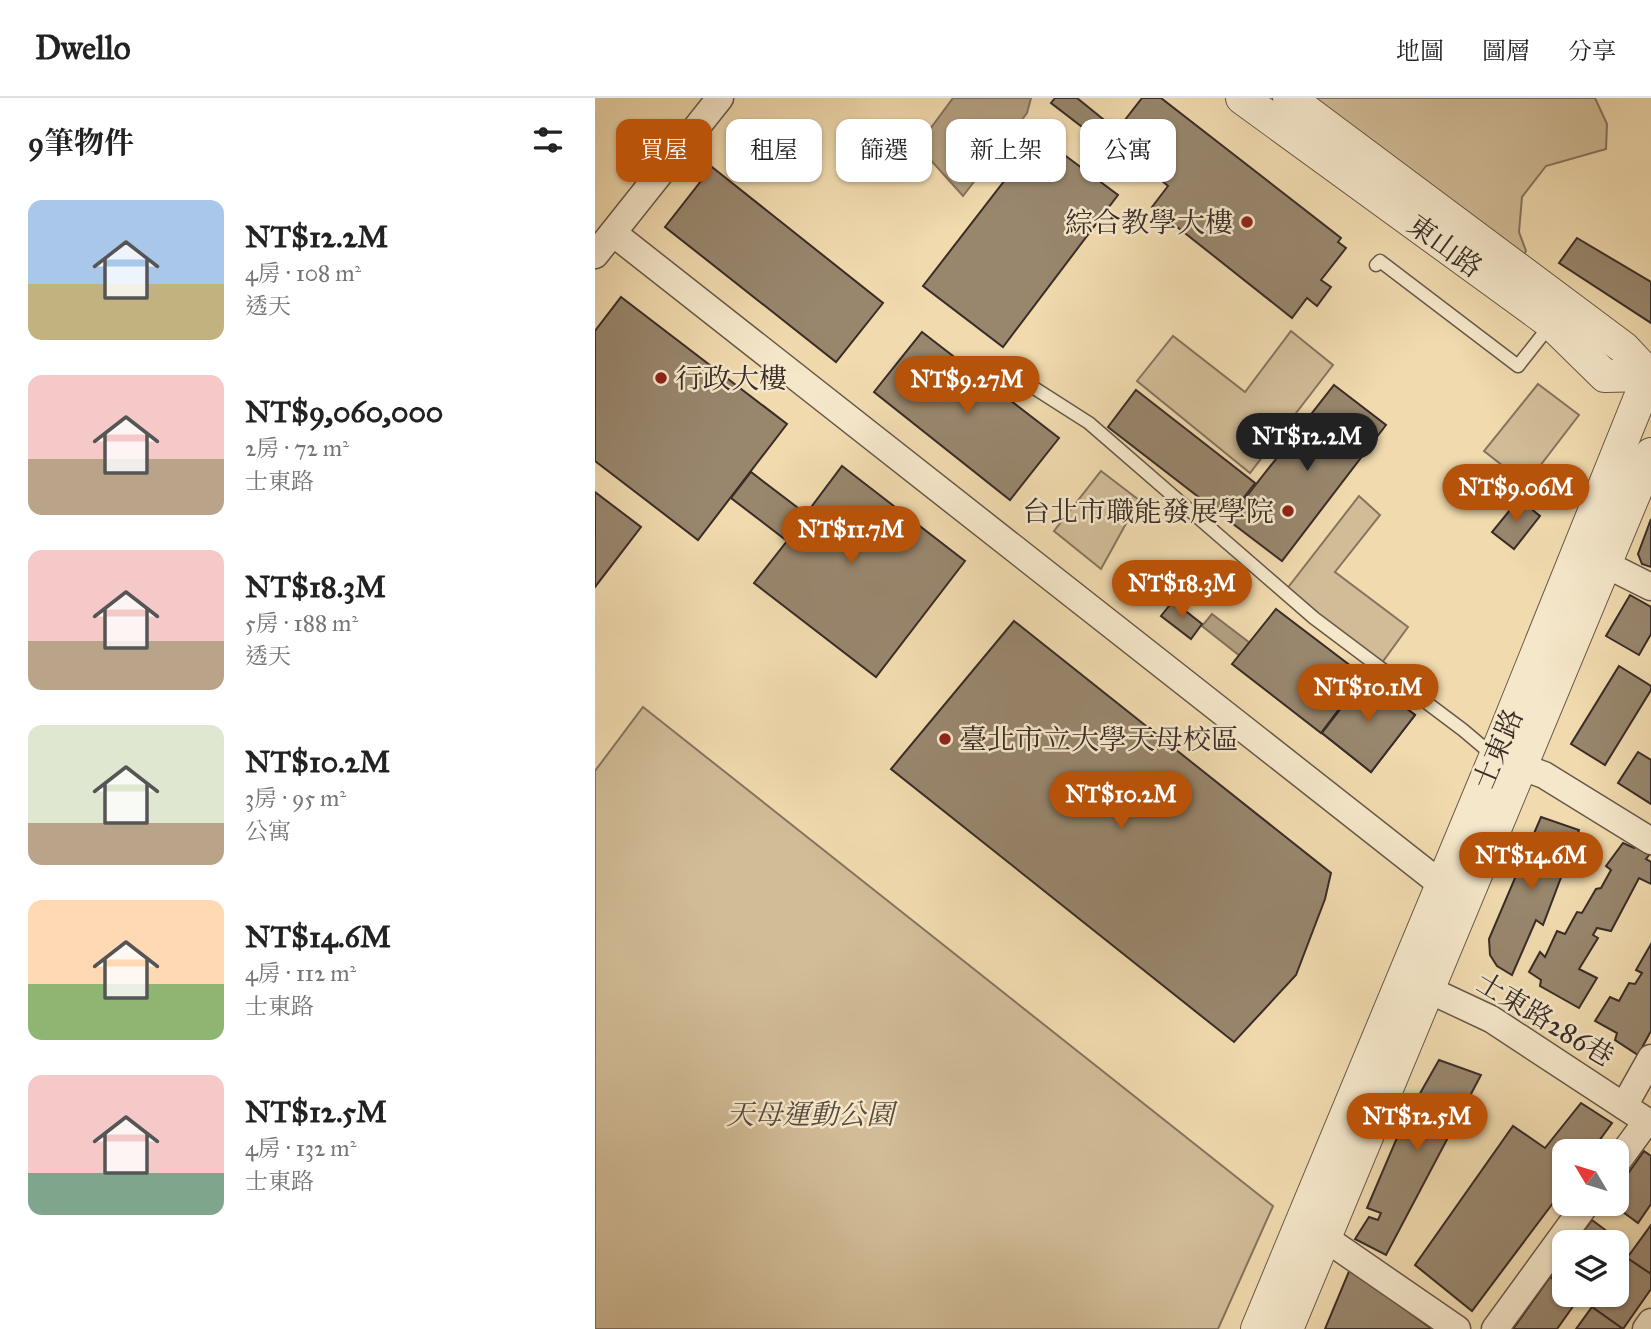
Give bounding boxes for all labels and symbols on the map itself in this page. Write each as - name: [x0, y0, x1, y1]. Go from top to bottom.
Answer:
- place label: 綜合教學大樓: [1065, 205, 1233, 240]
- street label: 東山路: [1401, 207, 1489, 285]
- marker: 綜合教學大樓: [1239, 214, 1255, 230]
- pin: NT$9.27M: [895, 356, 1039, 416]
- place label: 行政大樓: [675, 361, 787, 396]
- marker: 行政大樓: [653, 370, 669, 386]
- pin: NT$12.2M: [1235, 414, 1379, 473]
- pin: NT$9.06M: [1444, 464, 1588, 524]
- place label: 台北市職能發展學院: [1022, 494, 1274, 529]
- marker: 台北市職能發展學院: [1280, 503, 1296, 519]
- pin: NT$11.7M: [779, 506, 923, 566]
- pin: NT$18.3M: [1110, 560, 1254, 620]
- pin: NT$10.1M: [1296, 664, 1440, 724]
- street label: 士東路: [1465, 703, 1531, 795]
- place label: 臺北市立大學天母校區: [959, 722, 1239, 757]
- marker: 臺北市立大學天母校區: [937, 731, 953, 747]
- pin: NT$10.2M: [1049, 772, 1193, 831]
- pin: NT$14.6M: [1459, 832, 1603, 892]
- street label: 士東路286巷: [1470, 964, 1620, 1074]
- pin: NT$12.5M: [1345, 1094, 1489, 1153]
- park label: 天母運動公園: [726, 1097, 898, 1132]
- north arrow: [1552, 1139, 1629, 1216]

